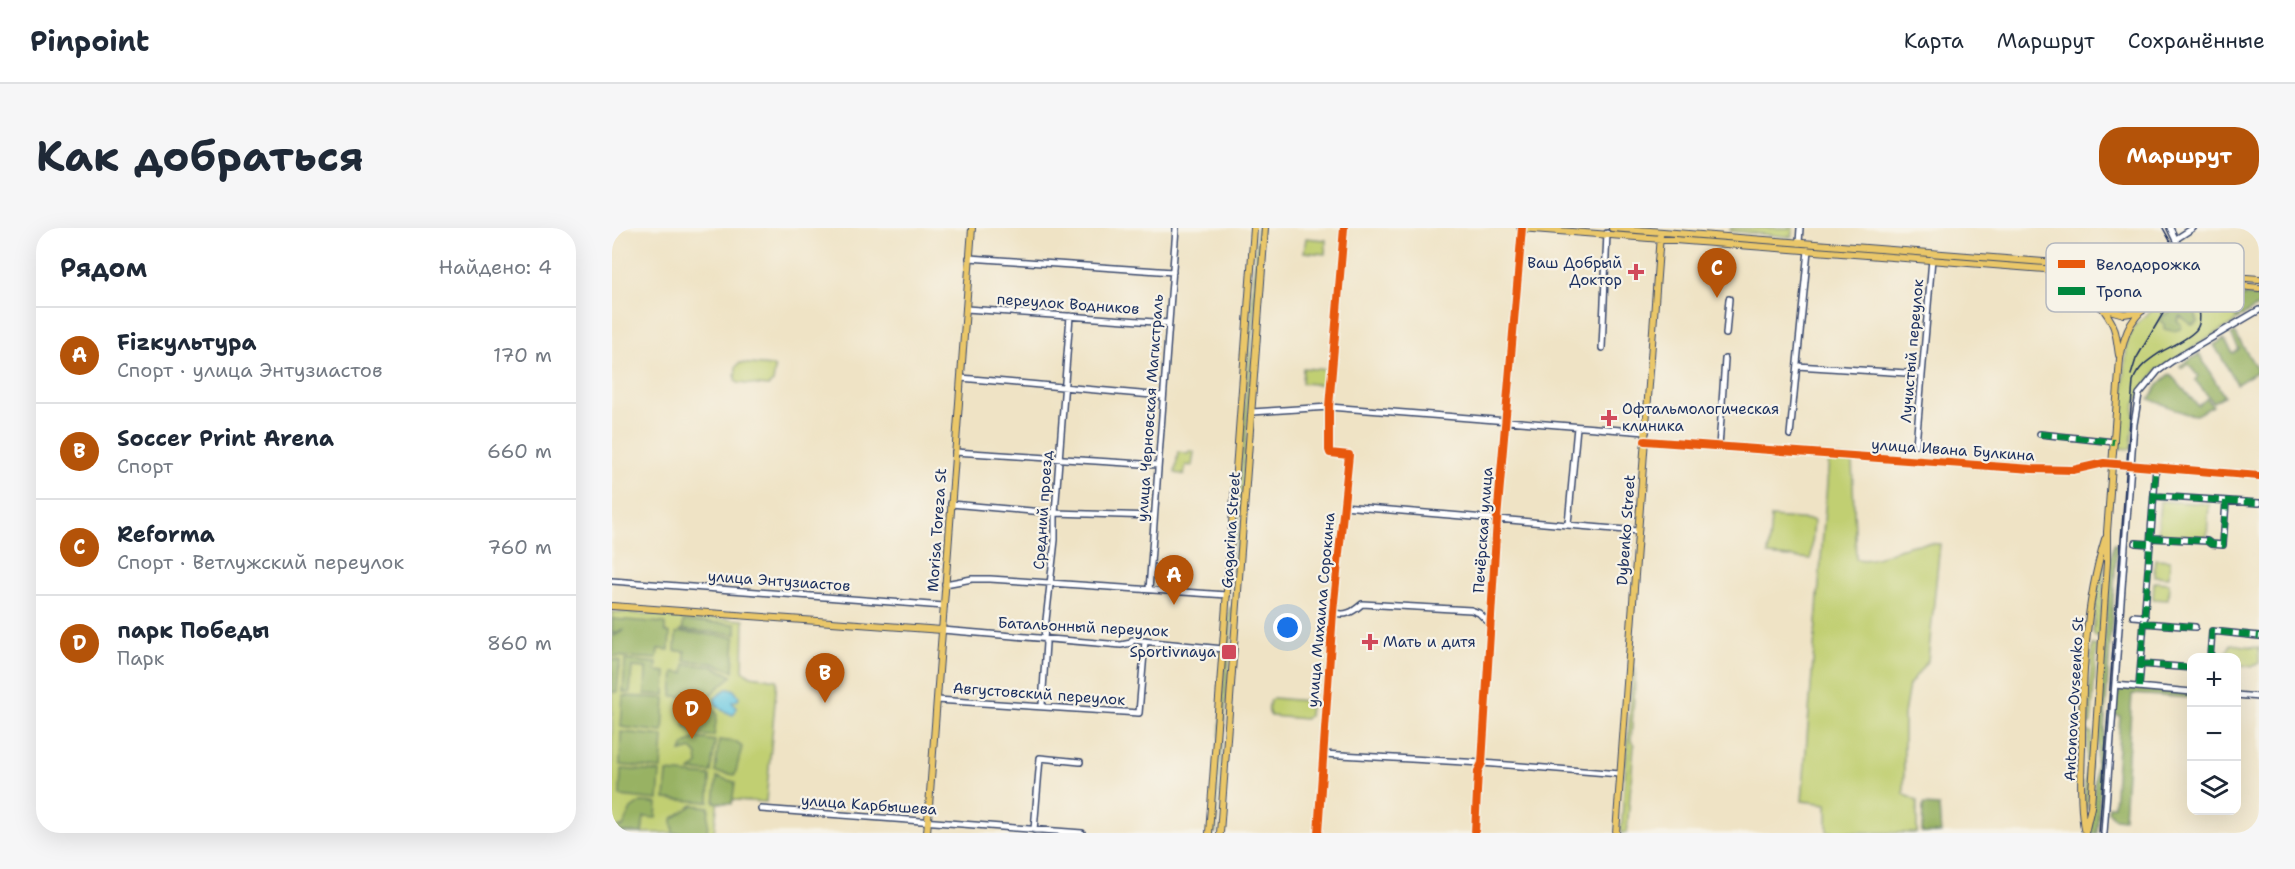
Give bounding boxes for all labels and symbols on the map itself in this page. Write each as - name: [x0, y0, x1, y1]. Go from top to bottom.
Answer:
- legend: [2046, 243, 2244, 312]
- pin: C: [1698, 248, 1736, 298]
- place label: Ваш Добрый Доктор: [1527, 253, 1622, 290]
- text: Велодорожка: [2096, 254, 2201, 275]
- marker: Ваш Добрый Доктор: [1627, 263, 1645, 281]
- street label: Лучистый переулок: [1896, 278, 1928, 424]
- text: Тропа: [2096, 281, 2142, 302]
- street label: переулок Водников: [996, 289, 1140, 319]
- street label: улица Черновская Магистраль: [1132, 293, 1168, 523]
- place label: Офтальмологическая клиника: [1622, 399, 1779, 436]
- marker: Офтальмологическая клиника: [1600, 409, 1618, 427]
- street label: улица Ивана Булкина: [1871, 434, 2036, 466]
- street label: Средний проезд: [1029, 449, 1057, 570]
- street label: Печёрская улица: [1469, 466, 1497, 594]
- street label: Morisa Toreza St: [923, 467, 951, 593]
- street label: Gagarina Street: [1217, 471, 1245, 589]
- street label: Dybenko Street: [1612, 474, 1640, 586]
- street label: улица Михаила Сорокина: [1303, 511, 1340, 708]
- pin: A: [1154, 556, 1194, 605]
- street label: улица Энтузиастов: [707, 566, 851, 596]
- street label: Батальонный переулок: [997, 613, 1169, 641]
- your location: [1273, 613, 1302, 642]
- street label: Antonova-Ovseenko St: [2060, 616, 2088, 782]
- place label: Мать и дитя: [1383, 632, 1476, 652]
- marker: Мать и дитя: [1361, 633, 1379, 651]
- place label: Sportivnaya: [1130, 642, 1217, 662]
- marker: Sportivnaya: [1220, 643, 1238, 661]
- pin: B: [806, 654, 844, 703]
- street label: Августовский переулок: [952, 678, 1126, 710]
- pin: D: [672, 690, 712, 739]
- street label: улица Карбышева: [800, 790, 938, 820]

